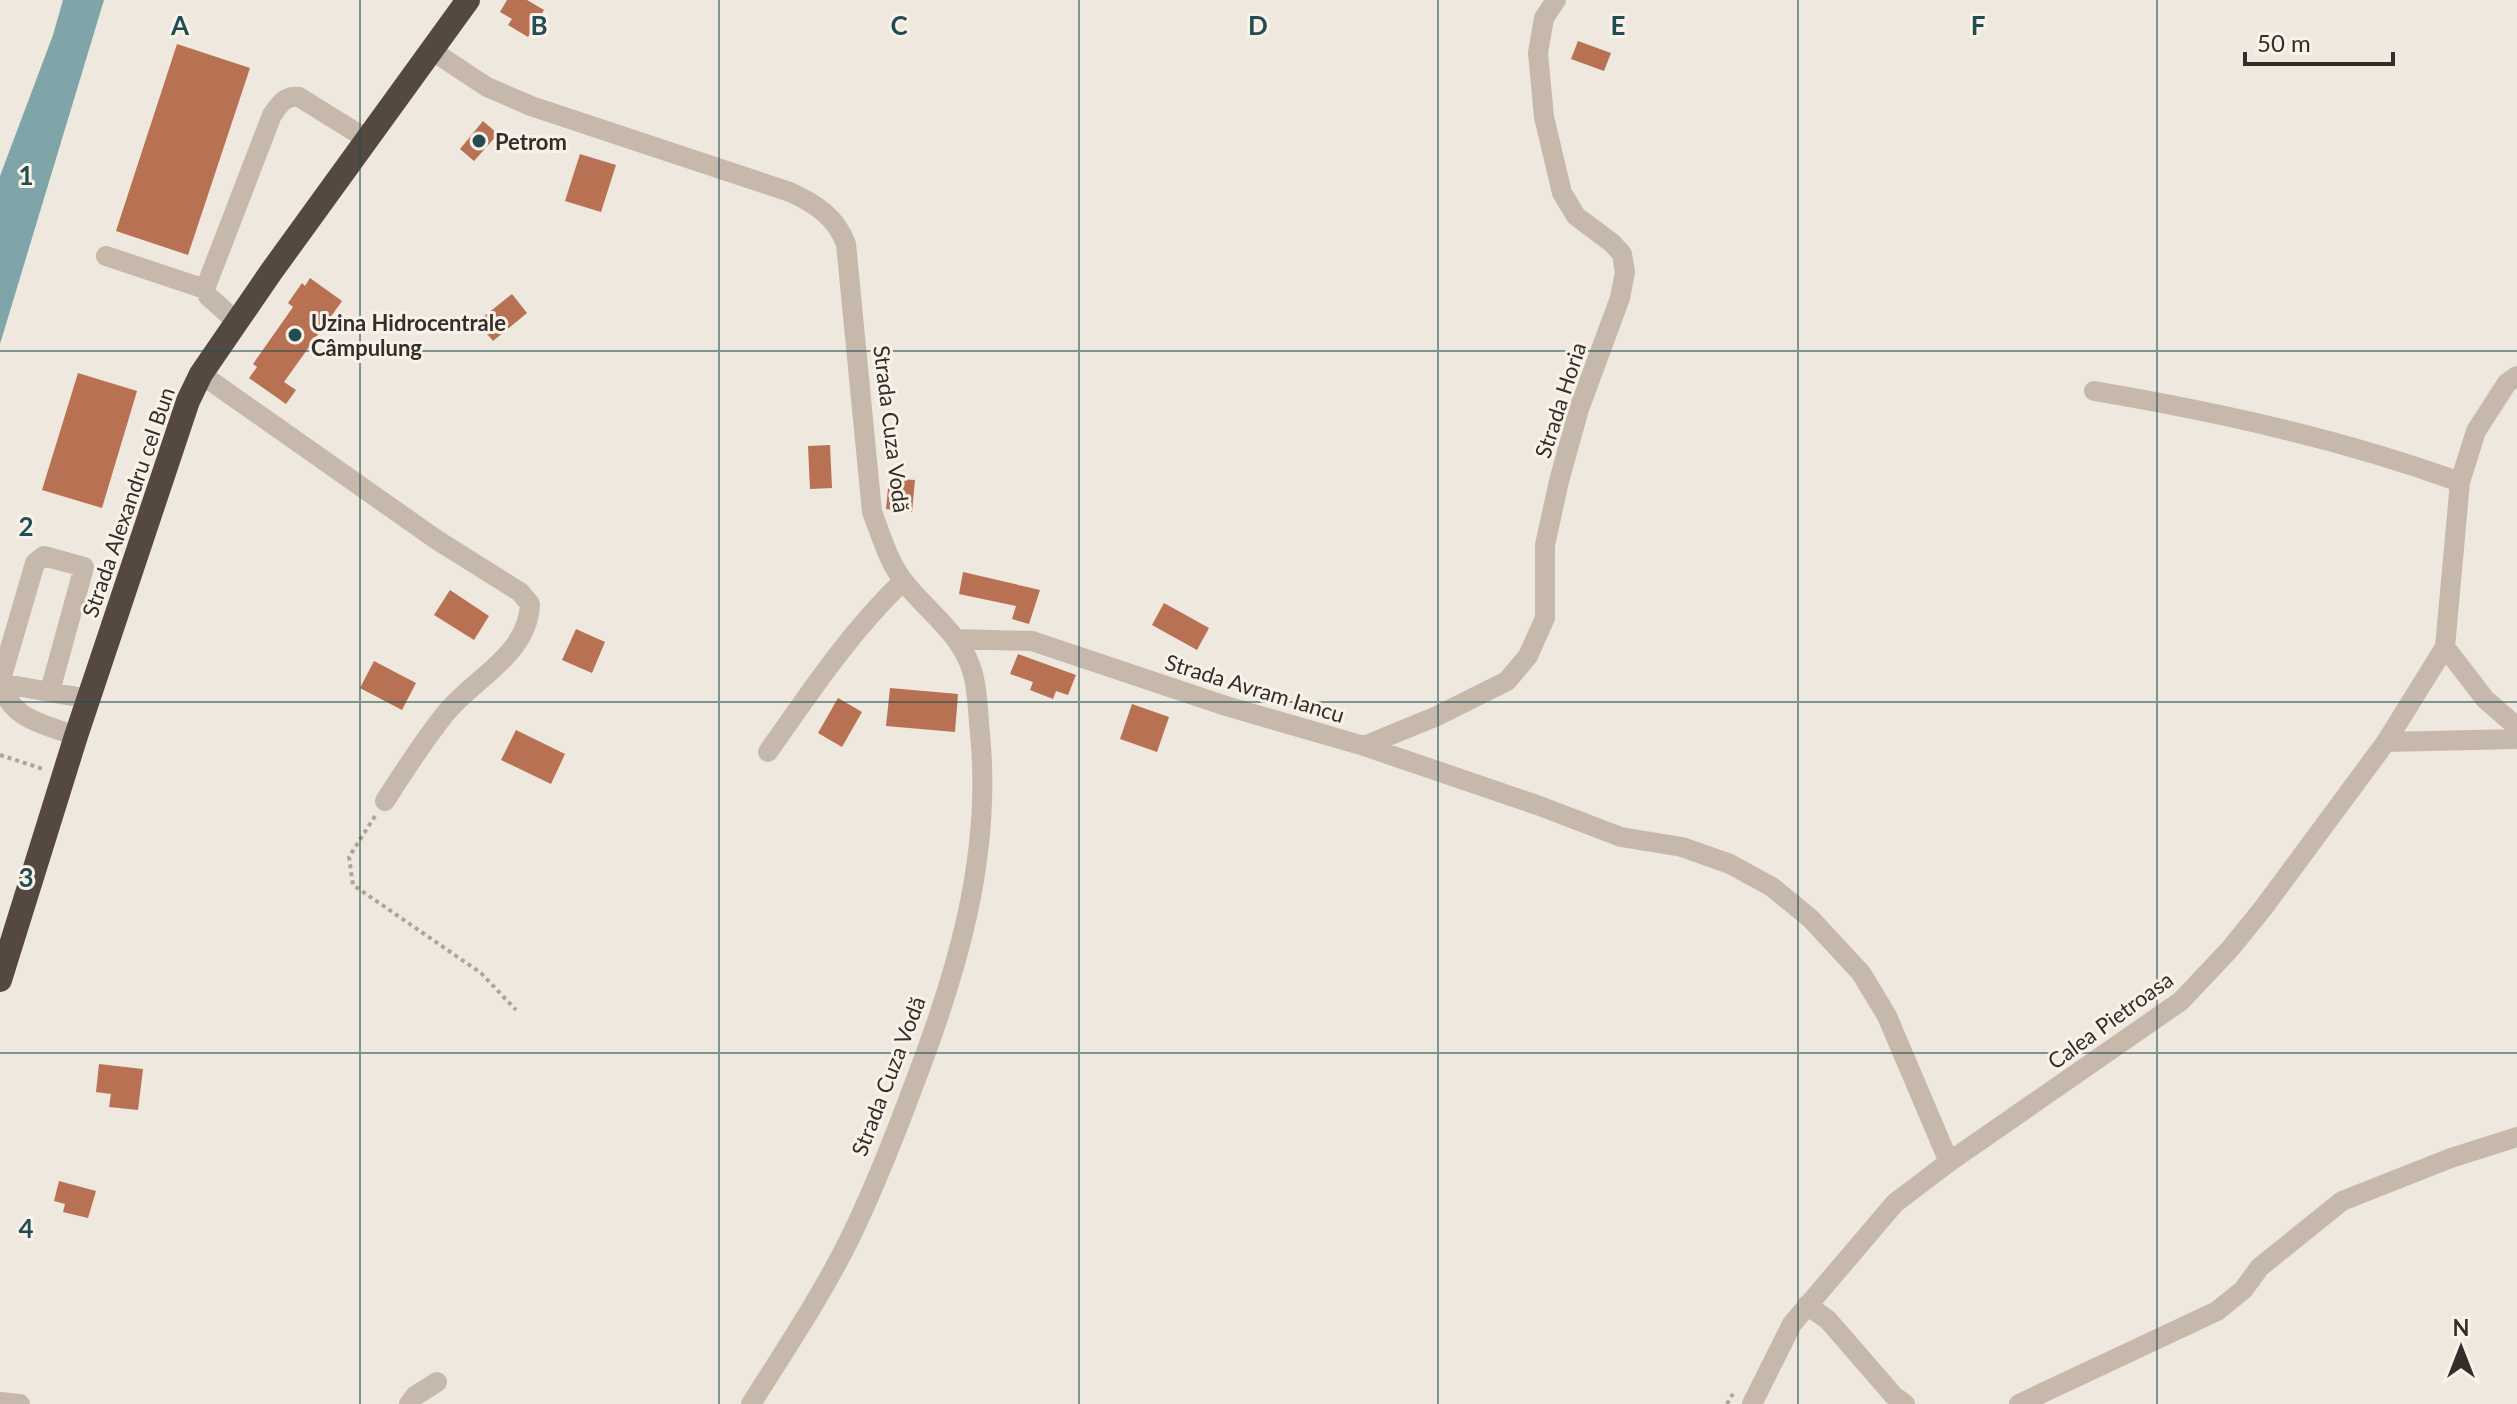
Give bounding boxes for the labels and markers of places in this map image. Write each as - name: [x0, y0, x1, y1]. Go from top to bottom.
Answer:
- place label: Petrom: [495, 128, 567, 155]
- marker: Petrom: [470, 132, 488, 150]
- place label: Uzina Hidrocentrale Câmpulung: [311, 309, 506, 361]
- marker: Uzina Hidrocentrale Câmpulung: [286, 326, 304, 344]

